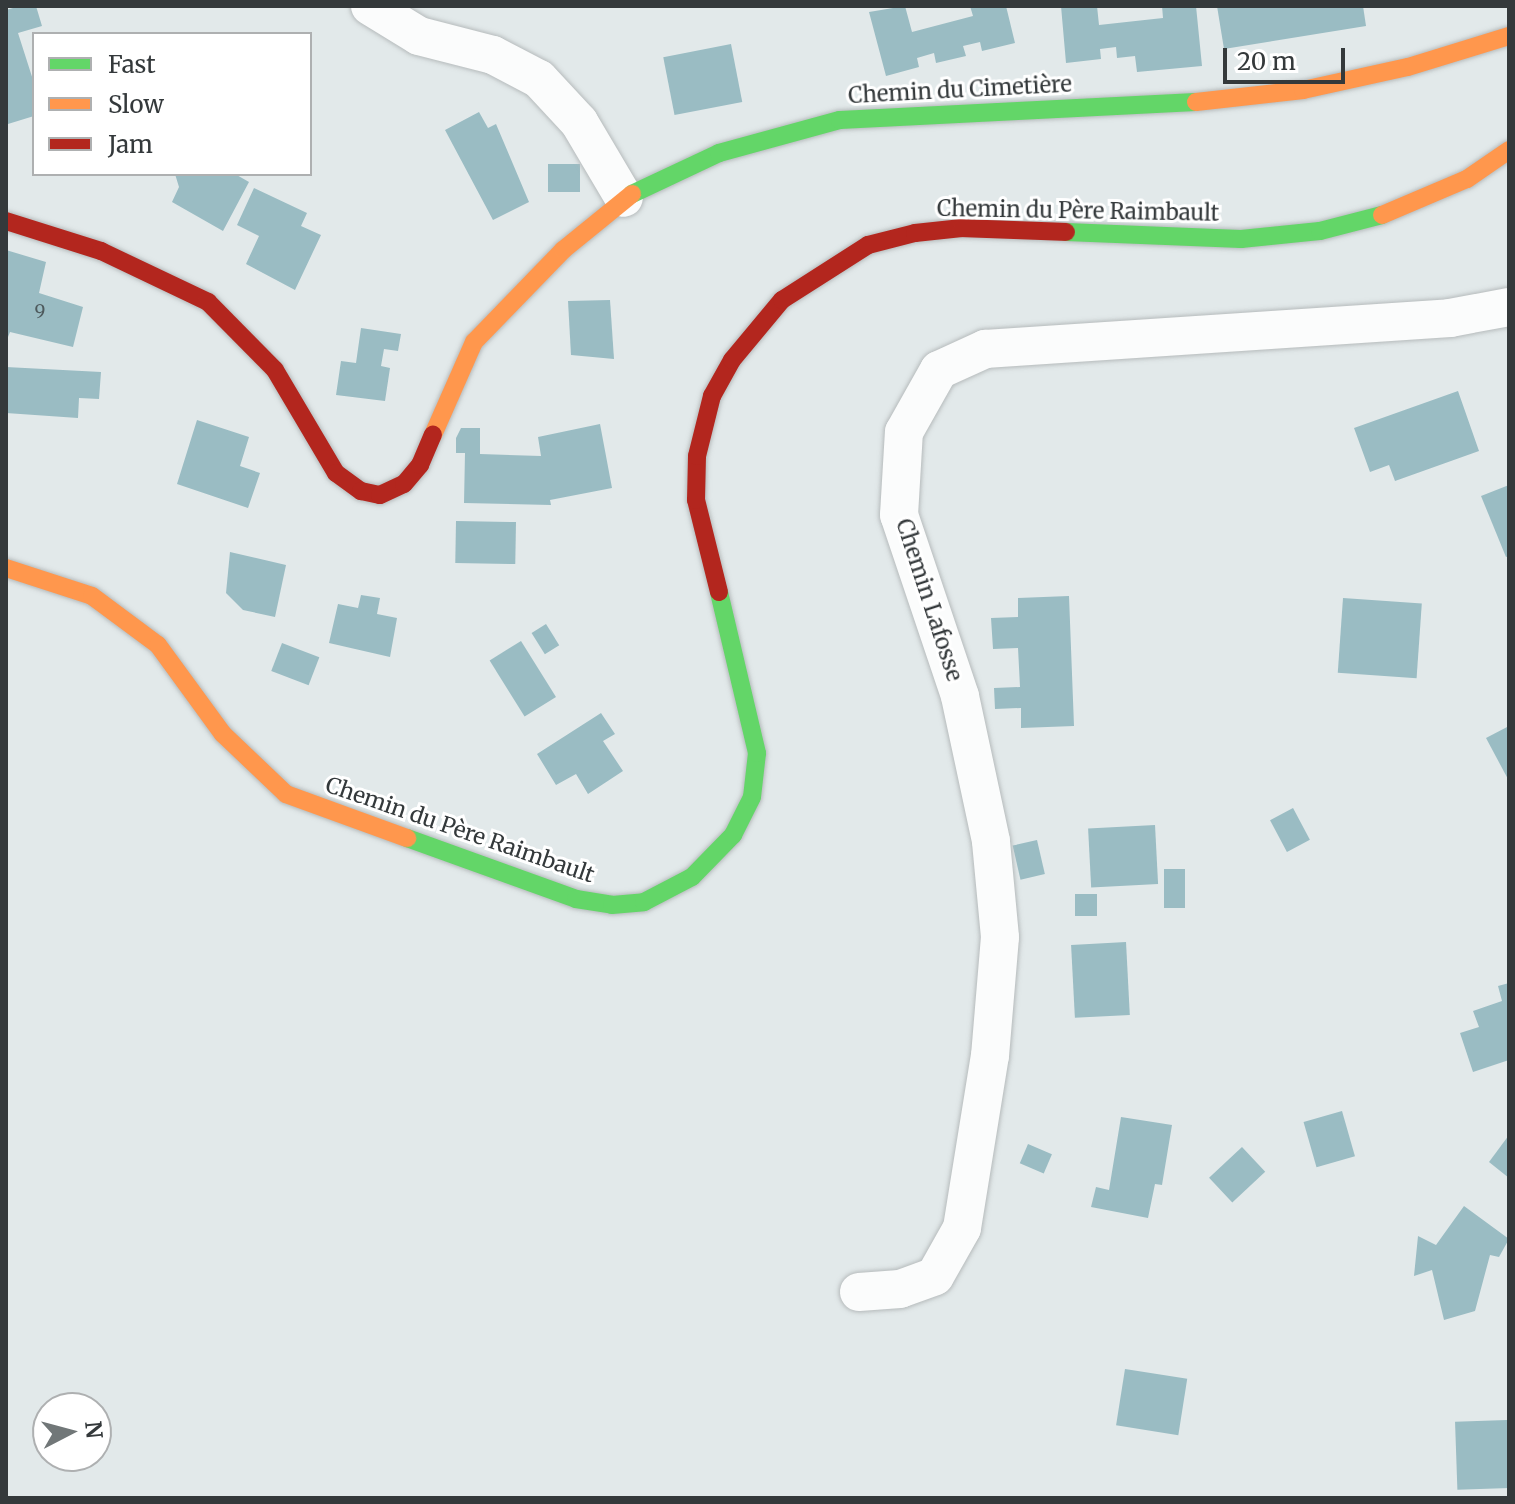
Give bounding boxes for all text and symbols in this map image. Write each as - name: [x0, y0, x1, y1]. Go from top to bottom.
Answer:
- legend: [32, 32, 312, 176]
- scale bar: [1227, 32, 1349, 82]
- text: 20 m: [1237, 46, 1296, 77]
- text: Fast: [108, 49, 156, 80]
- street label: Chemin du Cimetière: [847, 71, 1073, 109]
- text: Slow: [108, 89, 164, 120]
- text: Jam: [108, 129, 153, 160]
- street label: Chemin du Père Raimbault: [937, 195, 1219, 227]
- house number: 9: [35, 300, 45, 322]
- street label: Chemin Lafosse: [890, 515, 968, 685]
- street label: Chemin du Père Raimbault: [322, 772, 598, 888]
- north arrow: [32, 1392, 112, 1472]
- text: N: [79, 1420, 109, 1440]

